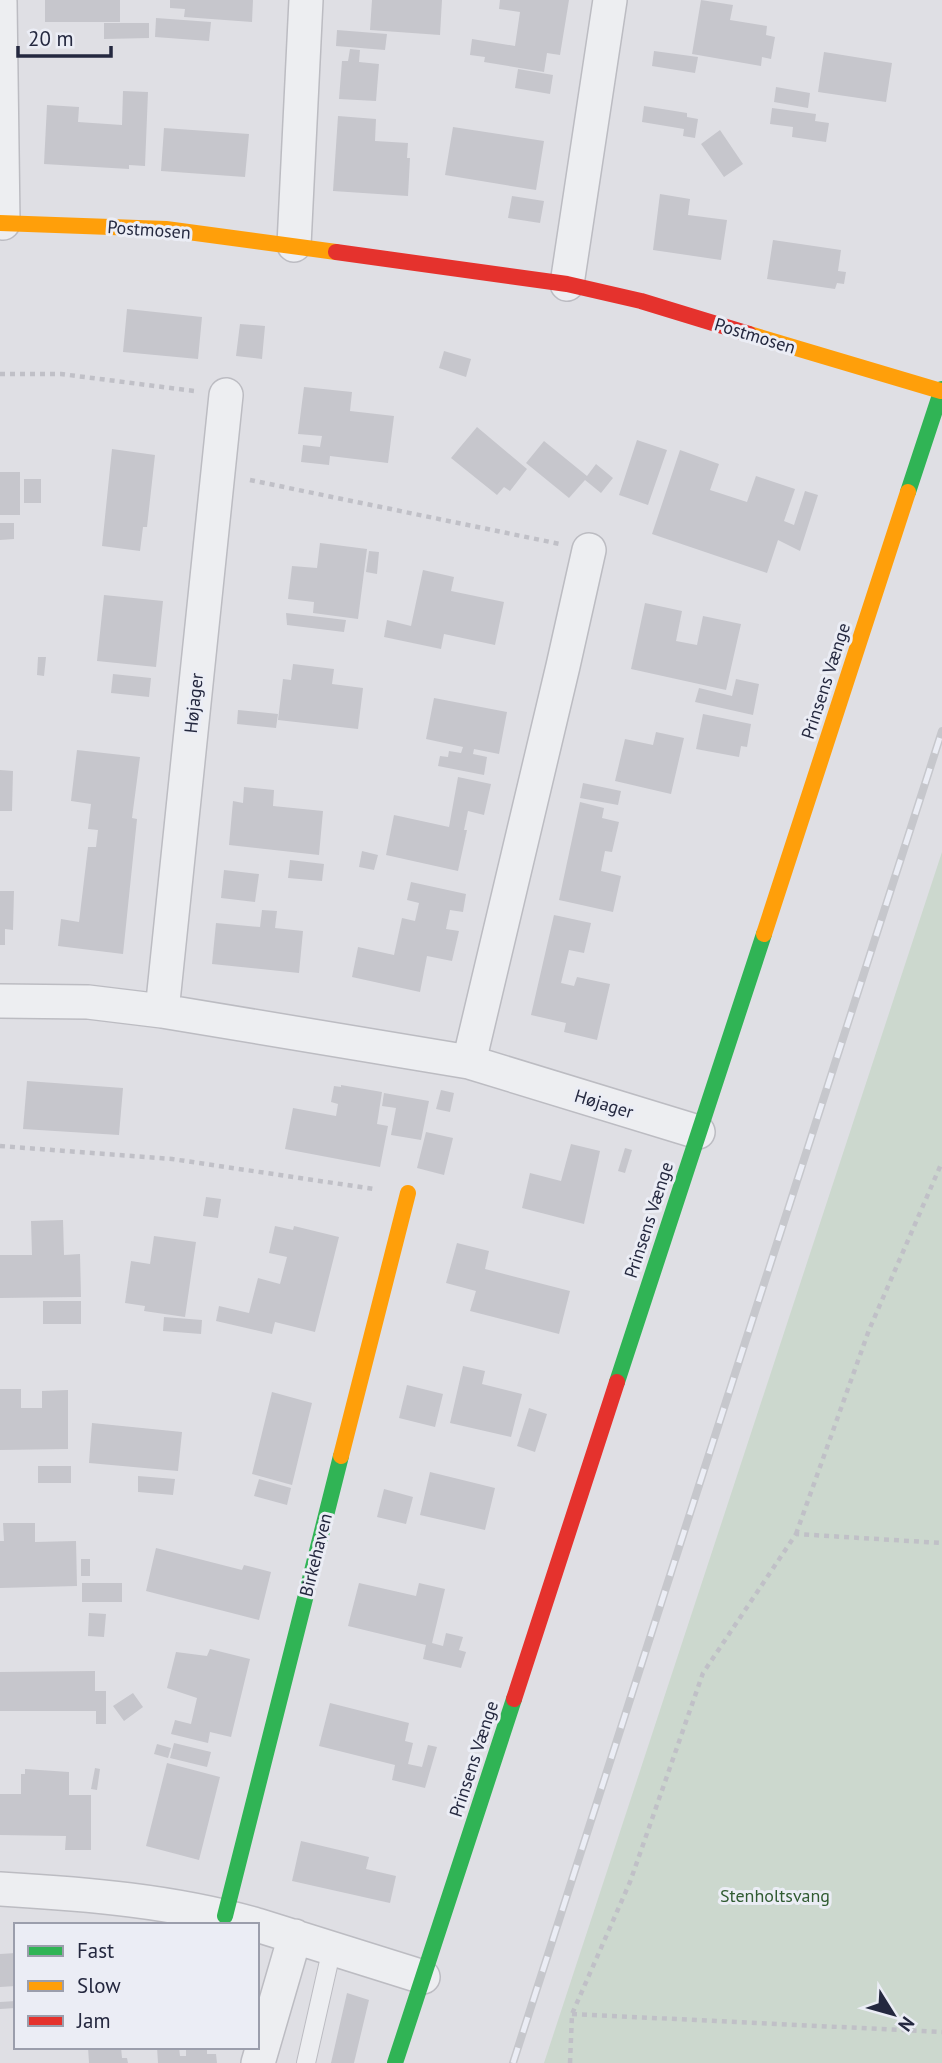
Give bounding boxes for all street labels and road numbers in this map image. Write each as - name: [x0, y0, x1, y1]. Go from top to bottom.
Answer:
- street label: Postmosen: [107, 215, 192, 244]
- street label: Postmosen: [712, 312, 798, 359]
- street label: Prinsens Vænge: [796, 620, 855, 742]
- street label: Højager: [179, 672, 208, 734]
- street label: Højager: [572, 1084, 636, 1123]
- street label: Prinsens Vænge: [619, 1159, 678, 1281]
- street label: Birkehaven: [294, 1511, 337, 1599]
- street label: Prinsens Vænge: [444, 1698, 503, 1820]

